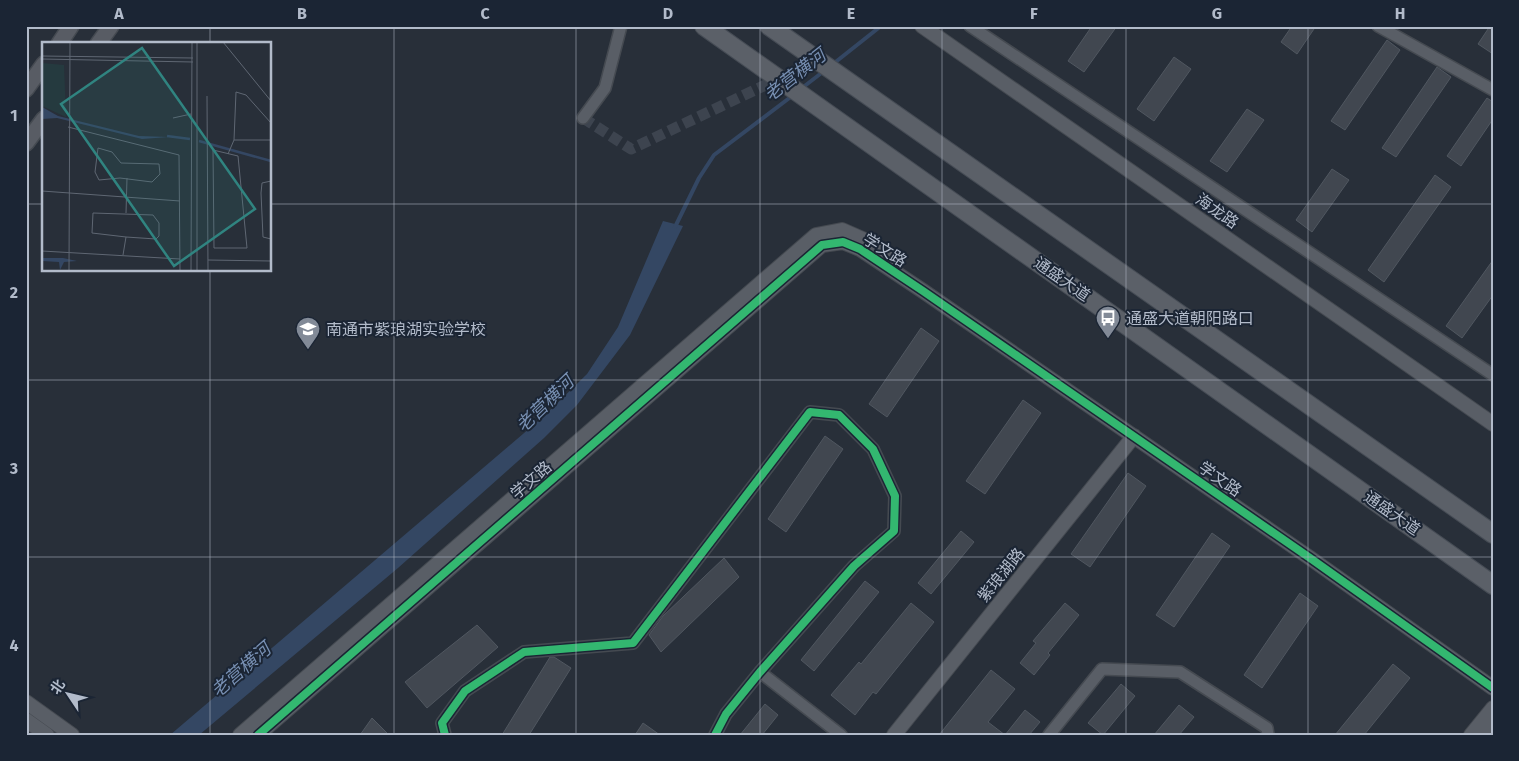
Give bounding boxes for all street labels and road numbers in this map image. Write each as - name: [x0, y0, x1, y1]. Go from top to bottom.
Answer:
- street label: 海龙路: [1192, 189, 1242, 233]
- street label: 学文路: [860, 229, 910, 271]
- street label: 通盛大道: [1030, 253, 1094, 305]
- street label: 学文路: [507, 457, 555, 503]
- street label: 学文路: [1195, 457, 1245, 501]
- street label: 通盛大道: [1360, 487, 1424, 539]
- street label: 紫琅湖路: [973, 544, 1029, 606]

